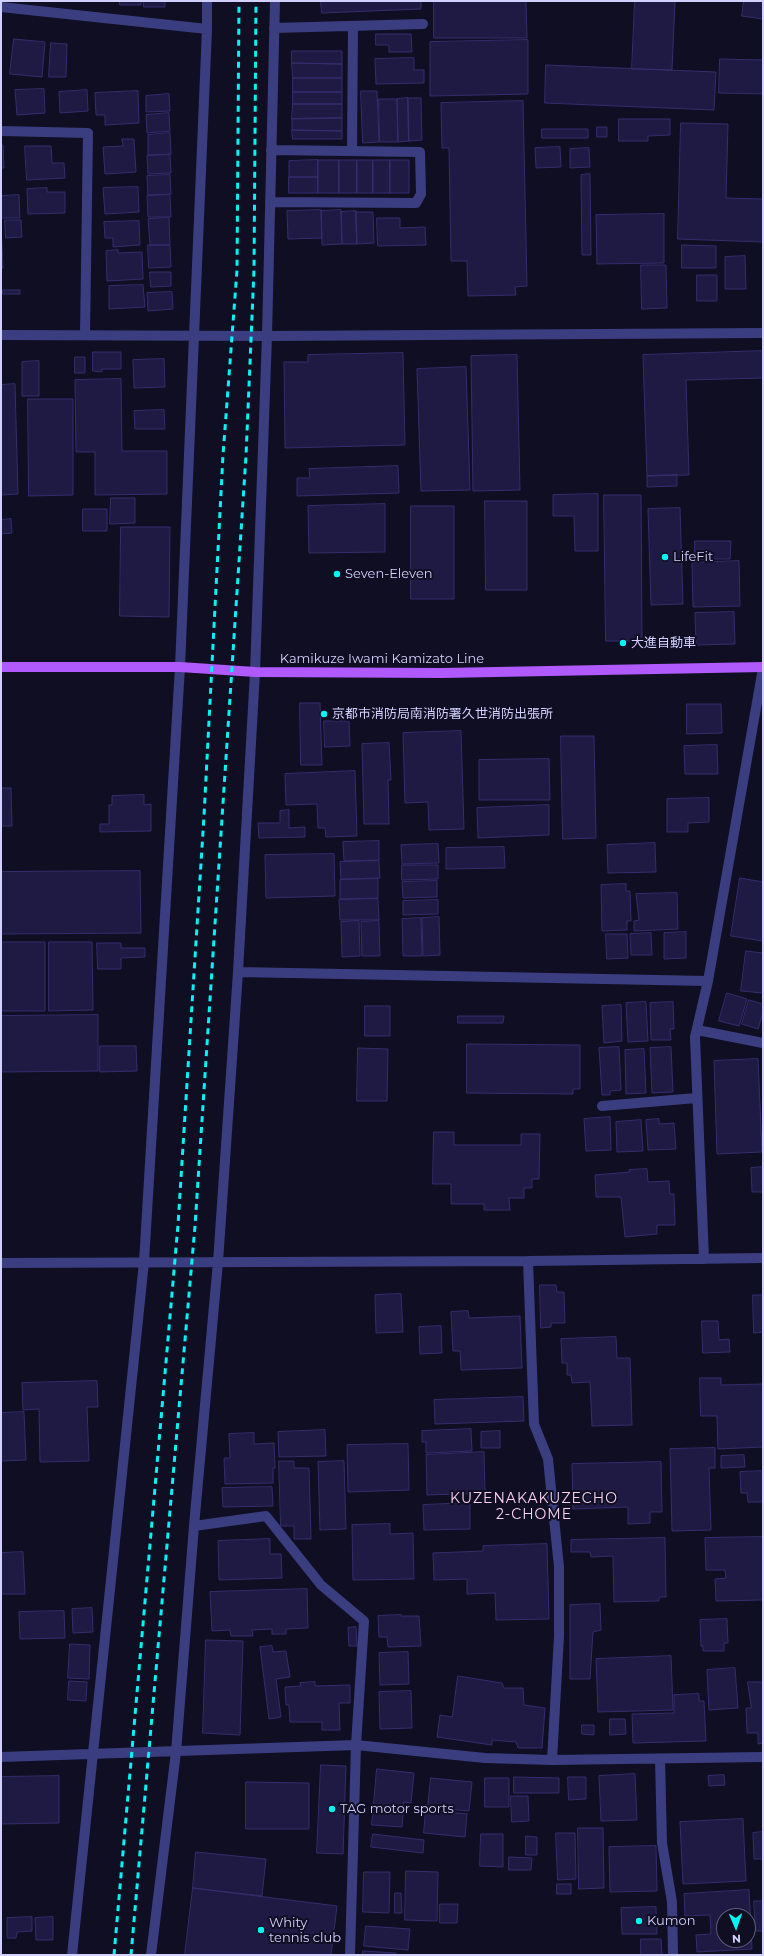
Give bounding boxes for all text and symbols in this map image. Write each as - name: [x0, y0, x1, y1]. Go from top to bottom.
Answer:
- place label: LifeFit: [673, 549, 713, 565]
- marker: LifeFit: [660, 552, 670, 562]
- place label: Seven-Eleven: [345, 566, 433, 582]
- marker: Seven-Eleven: [332, 569, 342, 579]
- place label: 大進自動車: [631, 635, 696, 651]
- marker: 大進自動車: [618, 638, 628, 648]
- street label: Kamikuze Iwami Kamizato Line: [280, 651, 484, 667]
- place label: 京都市消防局南消防署久世消防出張所: [332, 706, 553, 722]
- marker: 京都市消防局南消防署久世消防出張所: [319, 709, 329, 719]
- district label: KUZENAKAKUZECHO 2-CHOME: [450, 1491, 618, 1524]
- place label: TAG motor sports: [340, 1801, 454, 1817]
- marker: TAG motor sports: [327, 1804, 337, 1814]
- north arrow: [716, 1908, 756, 1948]
- place label: Kumon: [647, 1913, 695, 1929]
- place label: Whity tennis club: [269, 1915, 341, 1946]
- marker: Kumon: [634, 1916, 644, 1926]
- marker: Whity tennis club: [256, 1925, 266, 1935]
- text: N: [732, 1932, 741, 1946]

